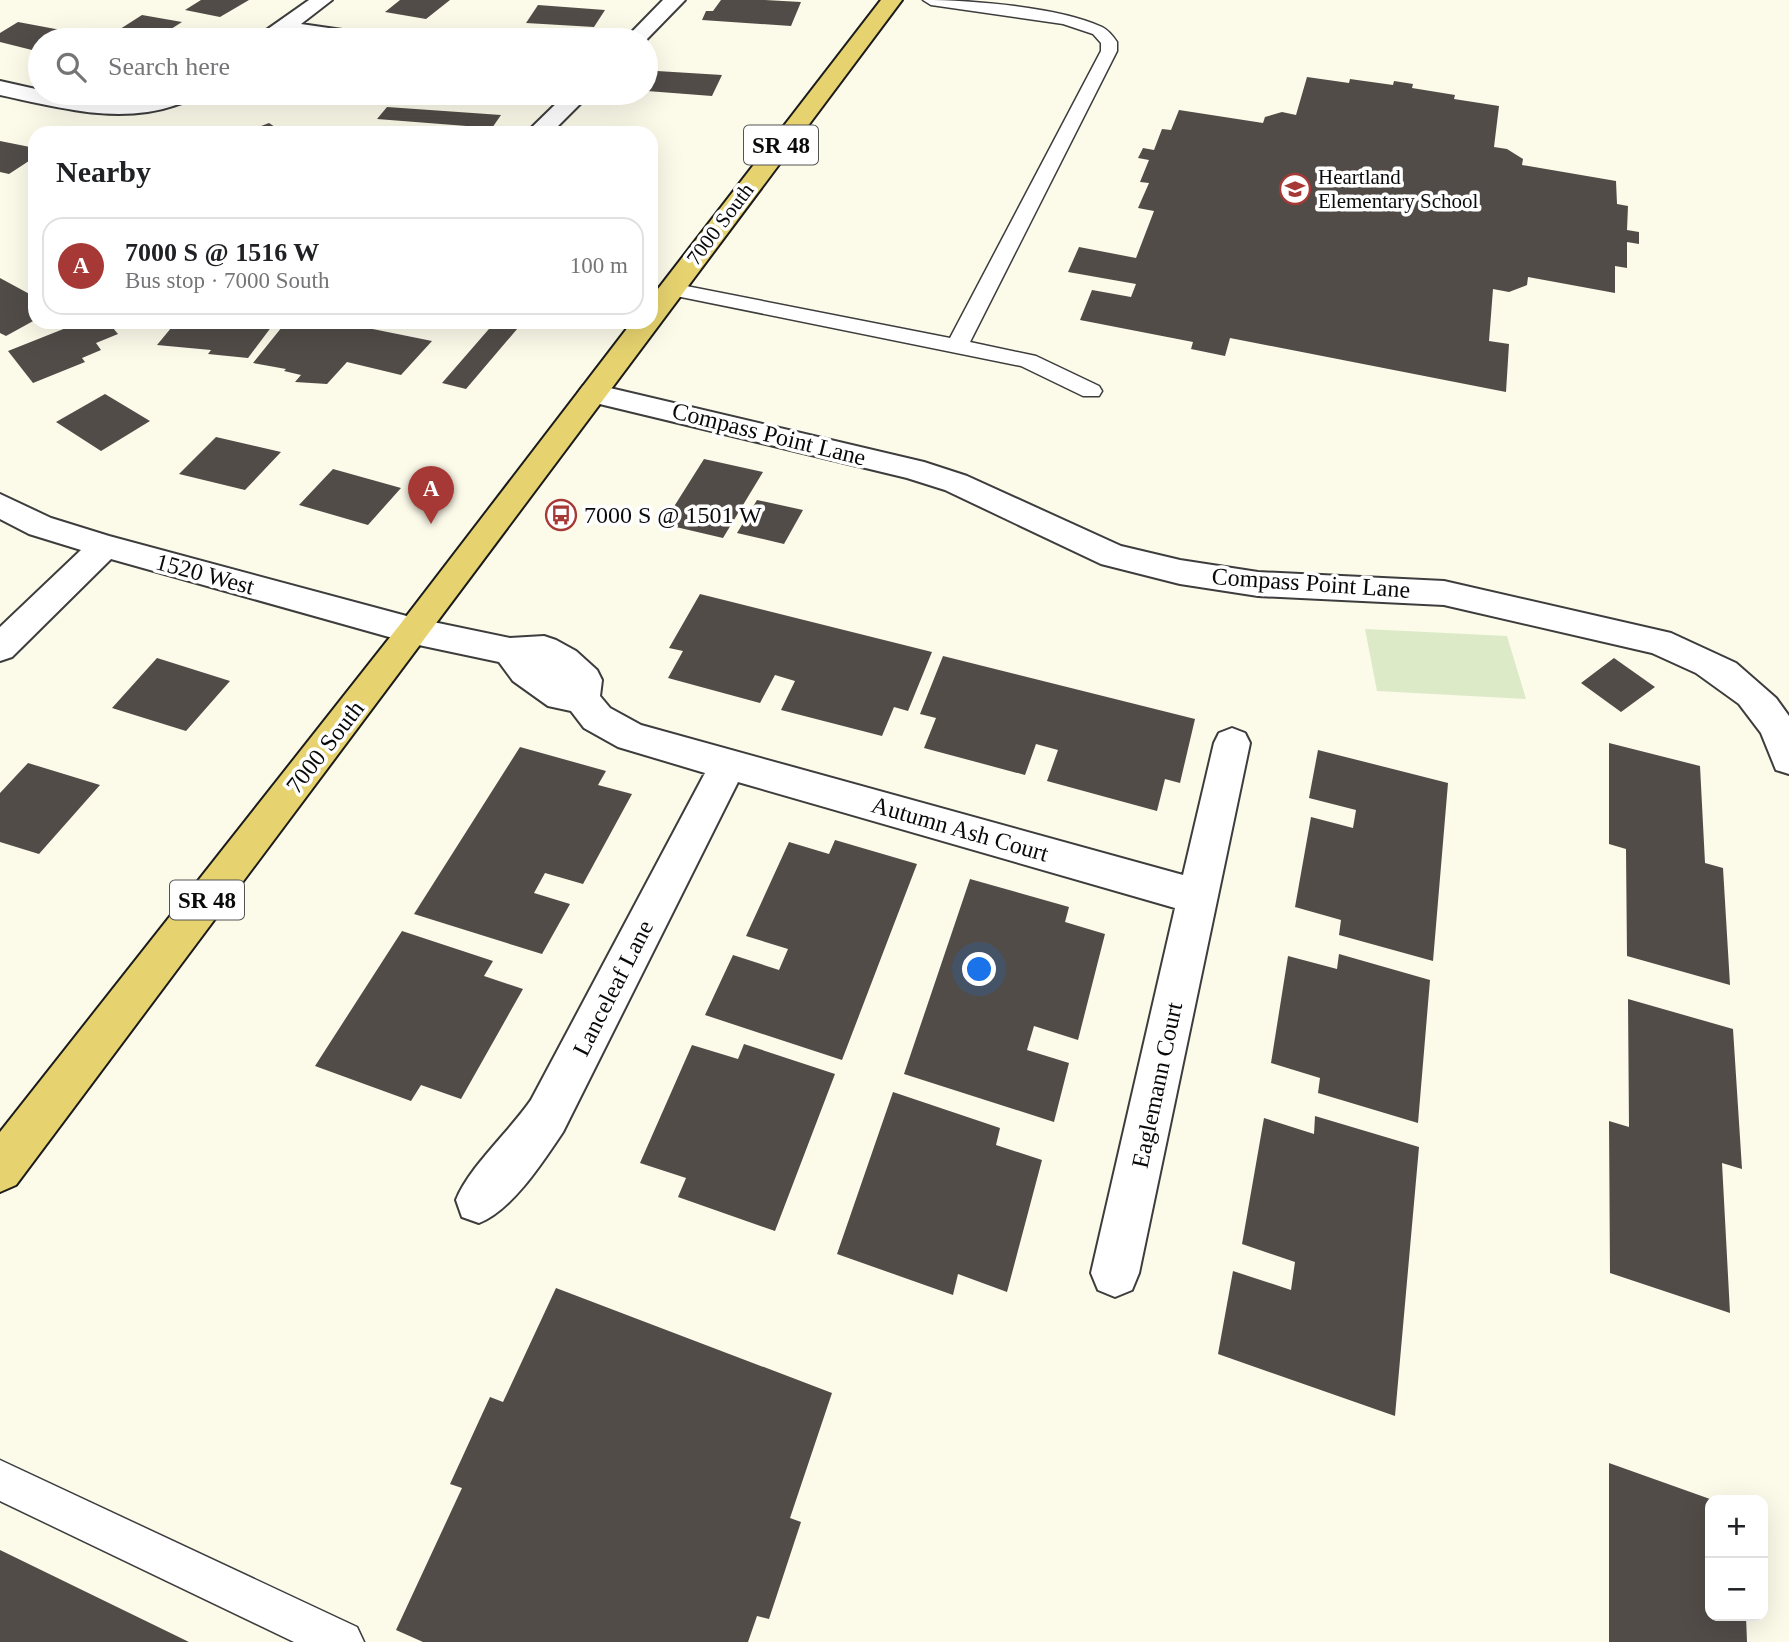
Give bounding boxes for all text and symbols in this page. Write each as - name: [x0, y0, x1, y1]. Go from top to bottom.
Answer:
- search box: [28, 28, 658, 105]
- icon: search: [52, 48, 90, 86]
- text: Search here: [108, 52, 230, 81]
- road number: SR 48: [744, 126, 818, 164]
- text: Nearby: [56, 155, 151, 188]
- place label: Heartland Elementary School: [1318, 165, 1479, 213]
- school or university icon: Heartland Elementary School: [1278, 172, 1312, 206]
- street label: 7000 South: [681, 178, 759, 270]
- text: 7000 S @ 1516 W: [125, 238, 319, 267]
- text: A: [73, 253, 89, 278]
- text: 100 m: [570, 253, 628, 278]
- text: Bus stop · 7000 South: [125, 268, 329, 293]
- street label: Compass Point Lane: [669, 397, 869, 471]
- pin: A: [408, 466, 454, 524]
- bus stop icon: 7000 S @ 1501 W: [544, 498, 578, 532]
- place label: 7000 S @ 1501 W: [584, 502, 762, 528]
- street label: 1520 West: [153, 548, 257, 600]
- street label: Compass Point Lane: [1211, 563, 1411, 603]
- street label: 7000 South: [281, 696, 369, 798]
- street label: Autumn Ash Court: [869, 791, 1052, 867]
- road number: SR 48: [170, 880, 244, 920]
- street label: Lanceleaf Lane: [568, 916, 658, 1060]
- your location: [962, 952, 996, 986]
- street label: Eaglemann Court: [1127, 1000, 1187, 1170]
- map controls: [1705, 1495, 1768, 1621]
- button: +: [1705, 1495, 1768, 1558]
- button: −: [1705, 1558, 1768, 1621]

